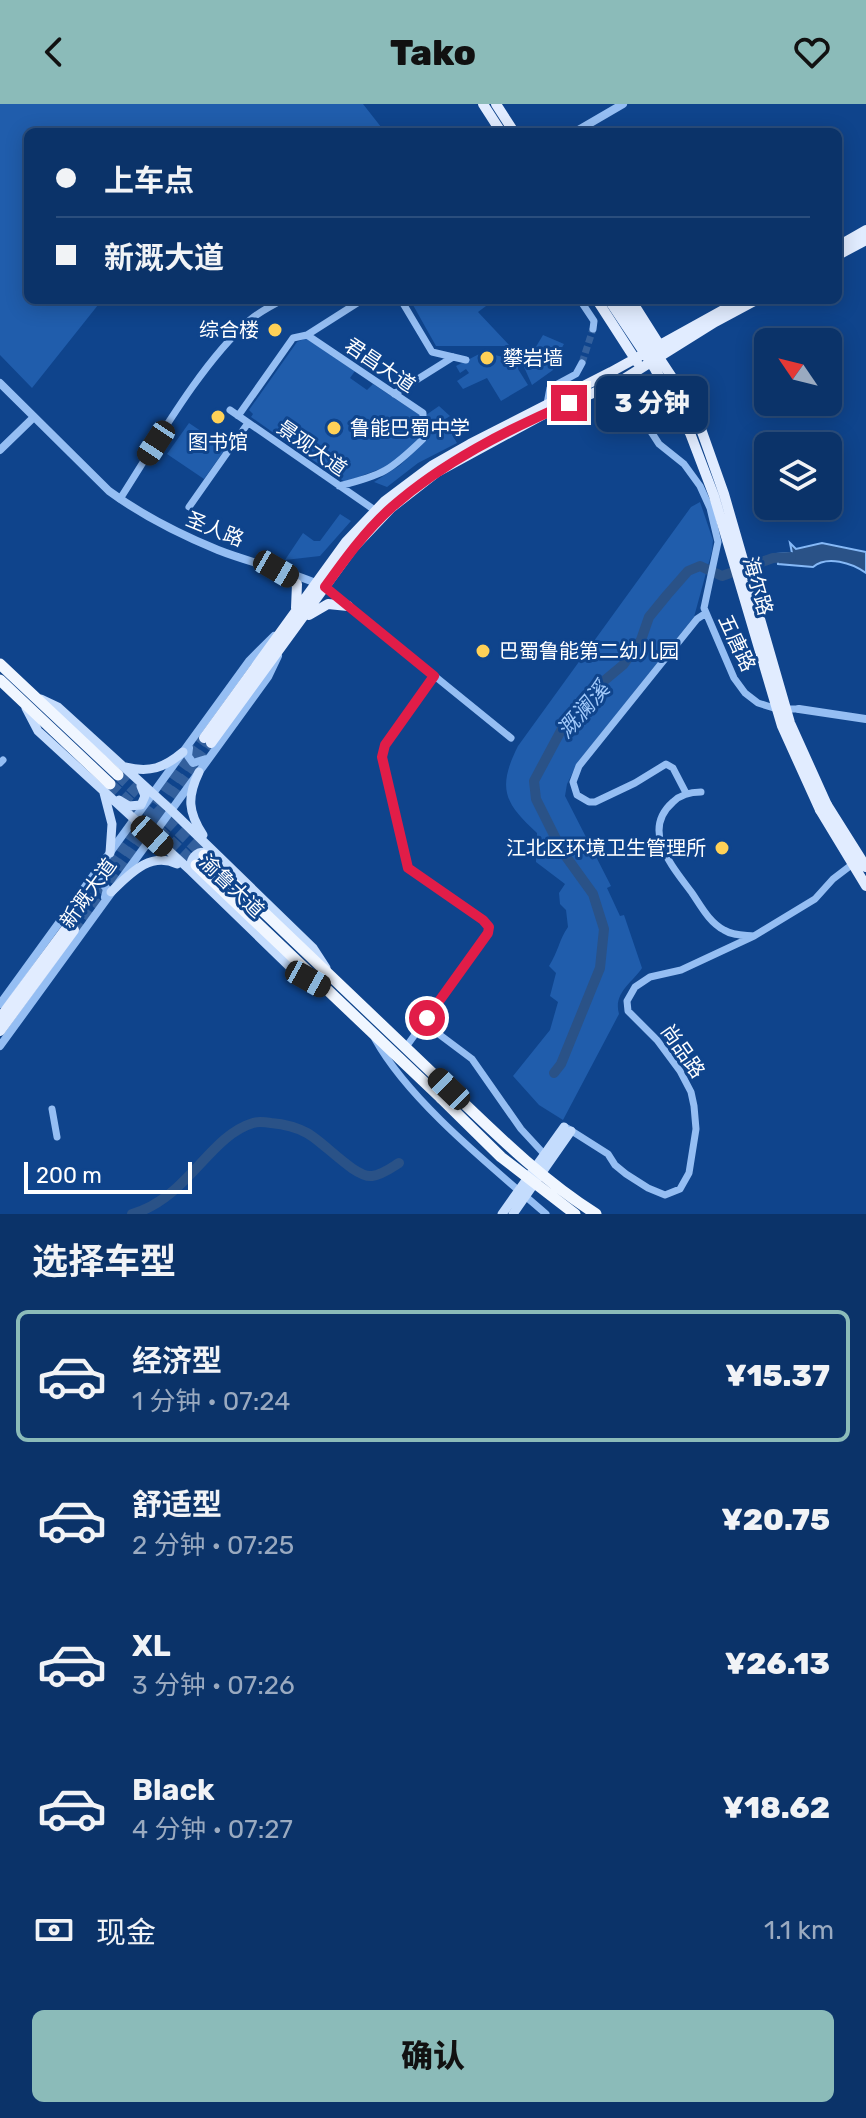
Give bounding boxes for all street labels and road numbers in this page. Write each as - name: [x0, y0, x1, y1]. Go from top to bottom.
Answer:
- street label: 君昌大道: [340, 333, 420, 397]
- street label: 景观大道: [272, 415, 352, 481]
- street label: 圣人路: [183, 507, 247, 551]
- street label: 海尔路: [738, 554, 778, 618]
- street label: 五唐路: [713, 611, 761, 675]
- street label: 渝鲁大道: [195, 850, 269, 922]
- street label: 新溉大道: [55, 854, 121, 932]
- street label: 尚品路: [656, 1020, 710, 1082]

